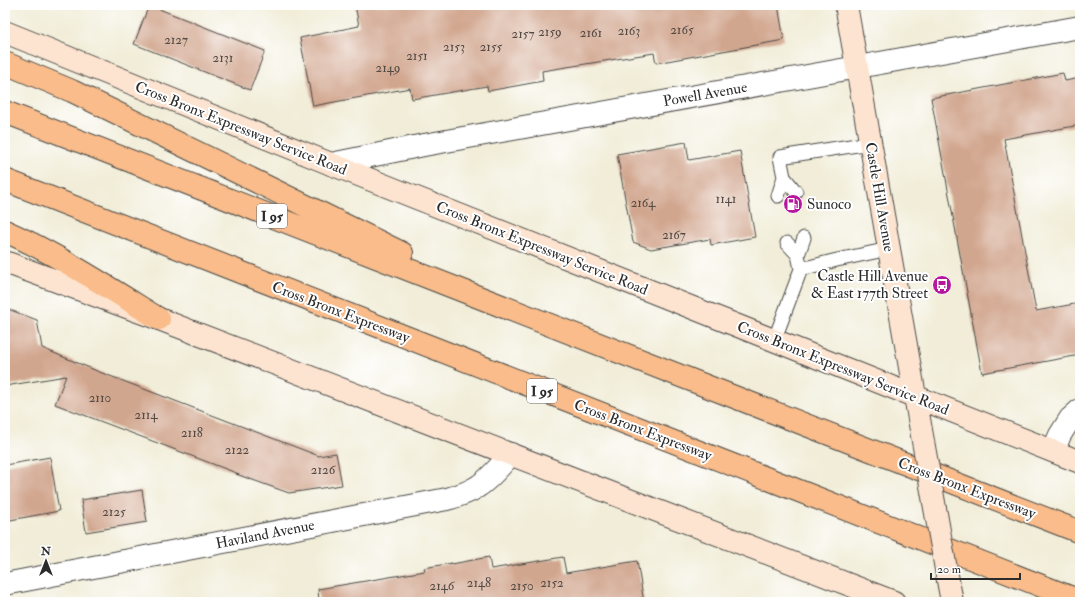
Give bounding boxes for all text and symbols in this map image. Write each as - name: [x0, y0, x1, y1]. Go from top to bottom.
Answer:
- house number: 2165: [670, 22, 694, 38]
- house number: 2163: [618, 23, 640, 39]
- house number: 2159: [538, 24, 562, 40]
- house number: 2161: [580, 25, 603, 41]
- house number: 2157: [512, 26, 534, 42]
- house number: 2127: [164, 32, 188, 48]
- house number: 2153: [443, 39, 465, 55]
- house number: 2155: [480, 39, 503, 55]
- house number: 2151: [406, 48, 428, 64]
- house number: 2131: [213, 50, 234, 66]
- house number: 2149: [376, 60, 400, 76]
- street label: Cross Bronx Expressway Service Road: [132, 77, 350, 181]
- street label: Powell Avenue: [661, 78, 749, 111]
- street label: Castle Hill Avenue: [861, 141, 898, 253]
- house number: 1141: [716, 191, 737, 207]
- fuel station icon: Sunoco: [782, 193, 804, 215]
- house number: 2164: [631, 195, 656, 211]
- place label: Sunoco: [807, 195, 851, 214]
- street label: Cross Bronx Expressway Service Road: [433, 197, 651, 301]
- road number: I 95: [257, 204, 287, 228]
- house number: 2167: [662, 227, 686, 243]
- place label: Castle Hill Avenue & East 177th Street: [811, 267, 928, 303]
- bus stop icon: Castle Hill Avenue & East 177th Street: [931, 274, 953, 296]
- street label: Cross Bronx Expressway: [269, 277, 413, 349]
- street label: Cross Bronx Expressway Service Road: [734, 317, 952, 421]
- road number: I 95: [527, 379, 557, 403]
- house number: 2110: [89, 390, 111, 406]
- street label: Cross Bronx Expressway: [571, 395, 715, 467]
- house number: 2114: [135, 407, 158, 423]
- house number: 2118: [181, 425, 203, 441]
- house number: 2122: [225, 442, 250, 458]
- street label: Cross Bronx Expressway: [895, 453, 1039, 525]
- house number: 2126: [311, 462, 337, 478]
- house number: 2125: [102, 504, 126, 520]
- street label: Haviland Avenue: [214, 516, 316, 553]
- north arrow: [26, 541, 66, 581]
- text: N: [40, 545, 52, 558]
- scale bar: [931, 555, 1020, 581]
- text: 20 m: [937, 562, 962, 577]
- house number: 2148: [467, 575, 491, 591]
- house number: 2152: [540, 575, 564, 591]
- house number: 2146: [430, 578, 456, 594]
- house number: 2150: [510, 578, 534, 594]

